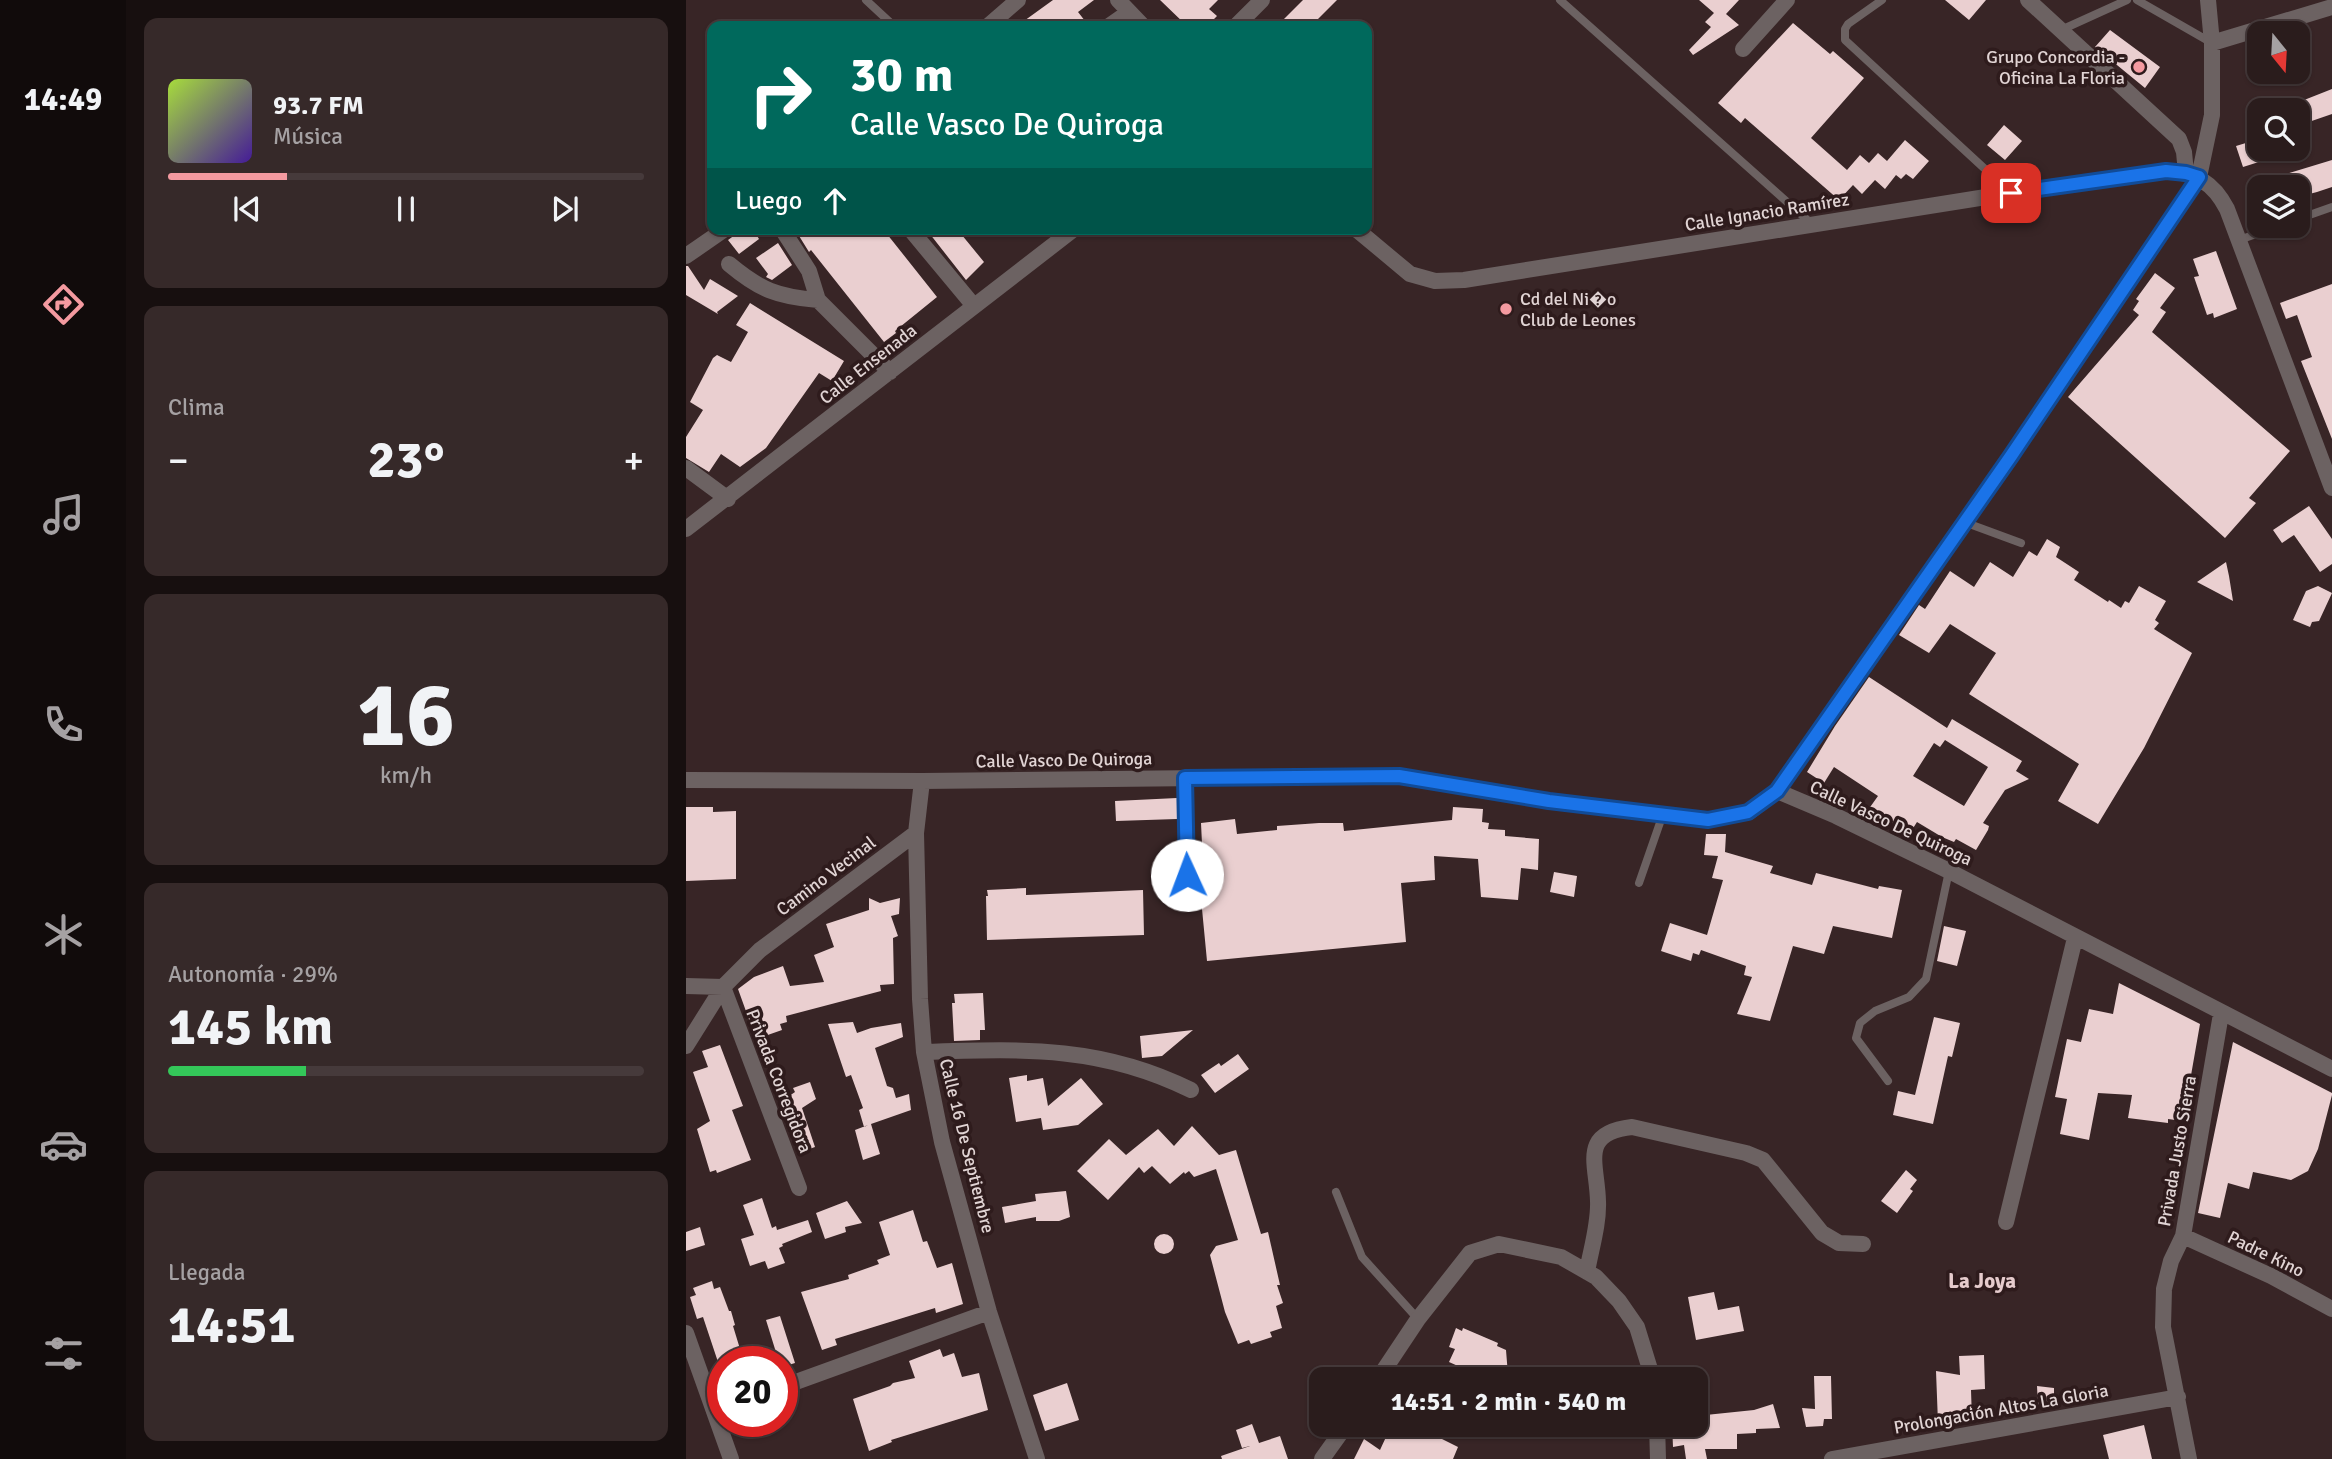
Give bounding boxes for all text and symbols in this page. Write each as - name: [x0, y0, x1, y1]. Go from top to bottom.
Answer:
- north arrow: [2247, 21, 2310, 84]
- map controls: [2247, 21, 2310, 238]
- text: 30 m: [850, 45, 953, 105]
- place label: Grupo Concordia - Oficina La Floria: [1986, 46, 2125, 89]
- icon: right: [735, 49, 826, 140]
- marker: Grupo Concordia - Oficina La Floria: [2131, 59, 2147, 75]
- text: 14:49: [24, 80, 102, 119]
- text: 93.7 FM: [273, 90, 364, 122]
- button: search: [2247, 98, 2310, 161]
- text: Calle Vasco De Quiroga: [850, 105, 1164, 144]
- text: Música: [273, 122, 343, 151]
- pin: [1981, 163, 2041, 223]
- icon: arrive: [1992, 174, 2030, 212]
- button: layers: [2247, 175, 2310, 238]
- icon: ahead: [816, 182, 854, 220]
- text: Luego: [735, 185, 802, 217]
- street label: Calle Ignacio Ramírez: [1683, 188, 1851, 236]
- icon: previous: [228, 190, 266, 228]
- icon: pause: [387, 190, 425, 228]
- icon: next: [546, 190, 584, 228]
- icon: directions: [39, 280, 88, 329]
- place label: Cd del Ni�o Club de Leones: [1520, 288, 1636, 331]
- marker: Cd del Ni�o Club de Leones: [1498, 301, 1514, 317]
- street label: Calle Ensenada: [815, 319, 921, 409]
- text: Clima: [168, 393, 225, 422]
- text: 23°: [368, 428, 444, 492]
- text: −: [168, 437, 189, 484]
- text: +: [623, 437, 644, 484]
- icon: music: [39, 490, 88, 539]
- text: 16: [357, 659, 455, 772]
- icon: phone: [39, 700, 88, 749]
- street label: Calle Vasco De Quiroga: [975, 747, 1153, 773]
- text: km/h: [380, 761, 432, 790]
- street label: Calle Vasco De Quiroga: [1806, 776, 1976, 870]
- street label: Camino Vecinal: [772, 832, 880, 920]
- position arrow: [1150, 838, 1224, 912]
- icon: climate: [39, 910, 88, 959]
- text: Autonomía · 29%: [168, 960, 338, 989]
- text: 145 km: [168, 995, 333, 1059]
- street label: Privada Corregidora: [741, 1006, 817, 1156]
- street label: Calle 16 De Septiembre: [935, 1056, 999, 1236]
- street label: Privada Justo Sierra: [2153, 1074, 2201, 1228]
- icon: car: [39, 1120, 88, 1169]
- street label: Padre Kino: [2224, 1226, 2308, 1282]
- text: Llegada: [168, 1258, 245, 1287]
- district label: La Joya: [1948, 1268, 2016, 1294]
- text: 14:51: [168, 1293, 296, 1357]
- icon: filters: [39, 1329, 88, 1378]
- speed limit sign: 20: [707, 1346, 798, 1437]
- street label: Prolongación Altos La Gloria: [1892, 1379, 2110, 1439]
- text: 14:51 · 2 min · 540 m: [1391, 1386, 1626, 1418]

